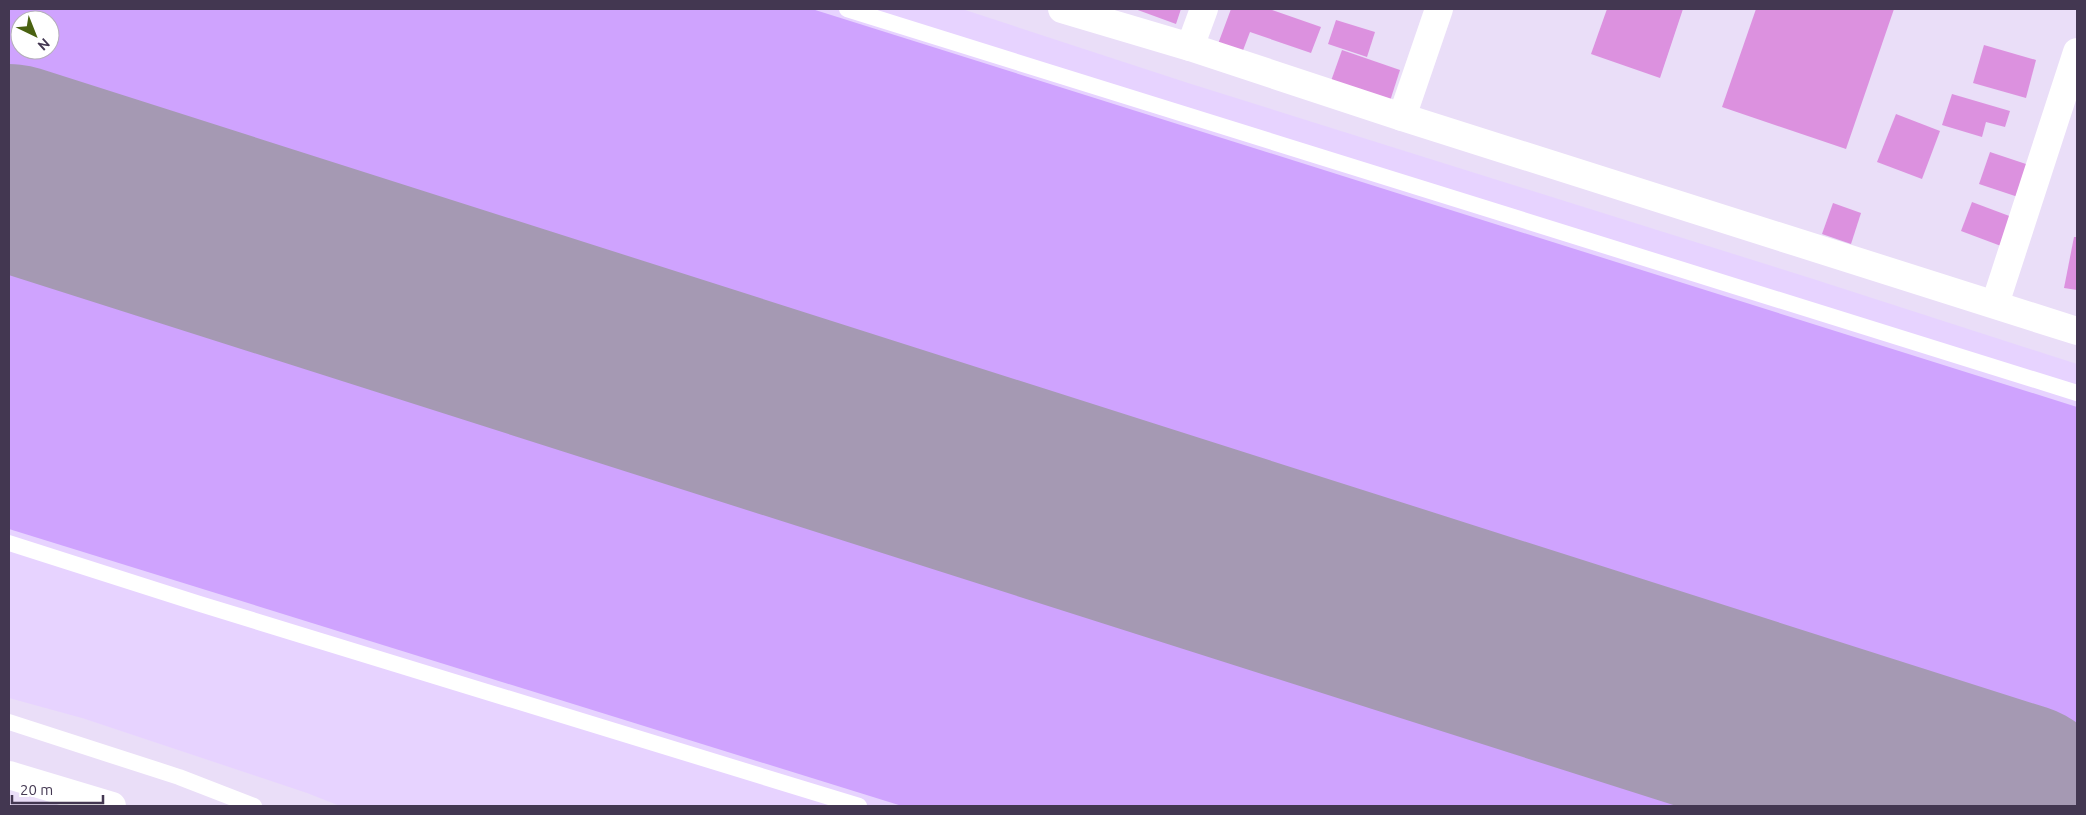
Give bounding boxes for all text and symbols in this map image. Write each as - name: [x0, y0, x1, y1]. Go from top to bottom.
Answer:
- north arrow: [10, 10, 60, 60]
- text: N: [35, 35, 53, 54]
- scale bar: [12, 772, 104, 804]
- text: 20 m: [20, 781, 53, 798]

